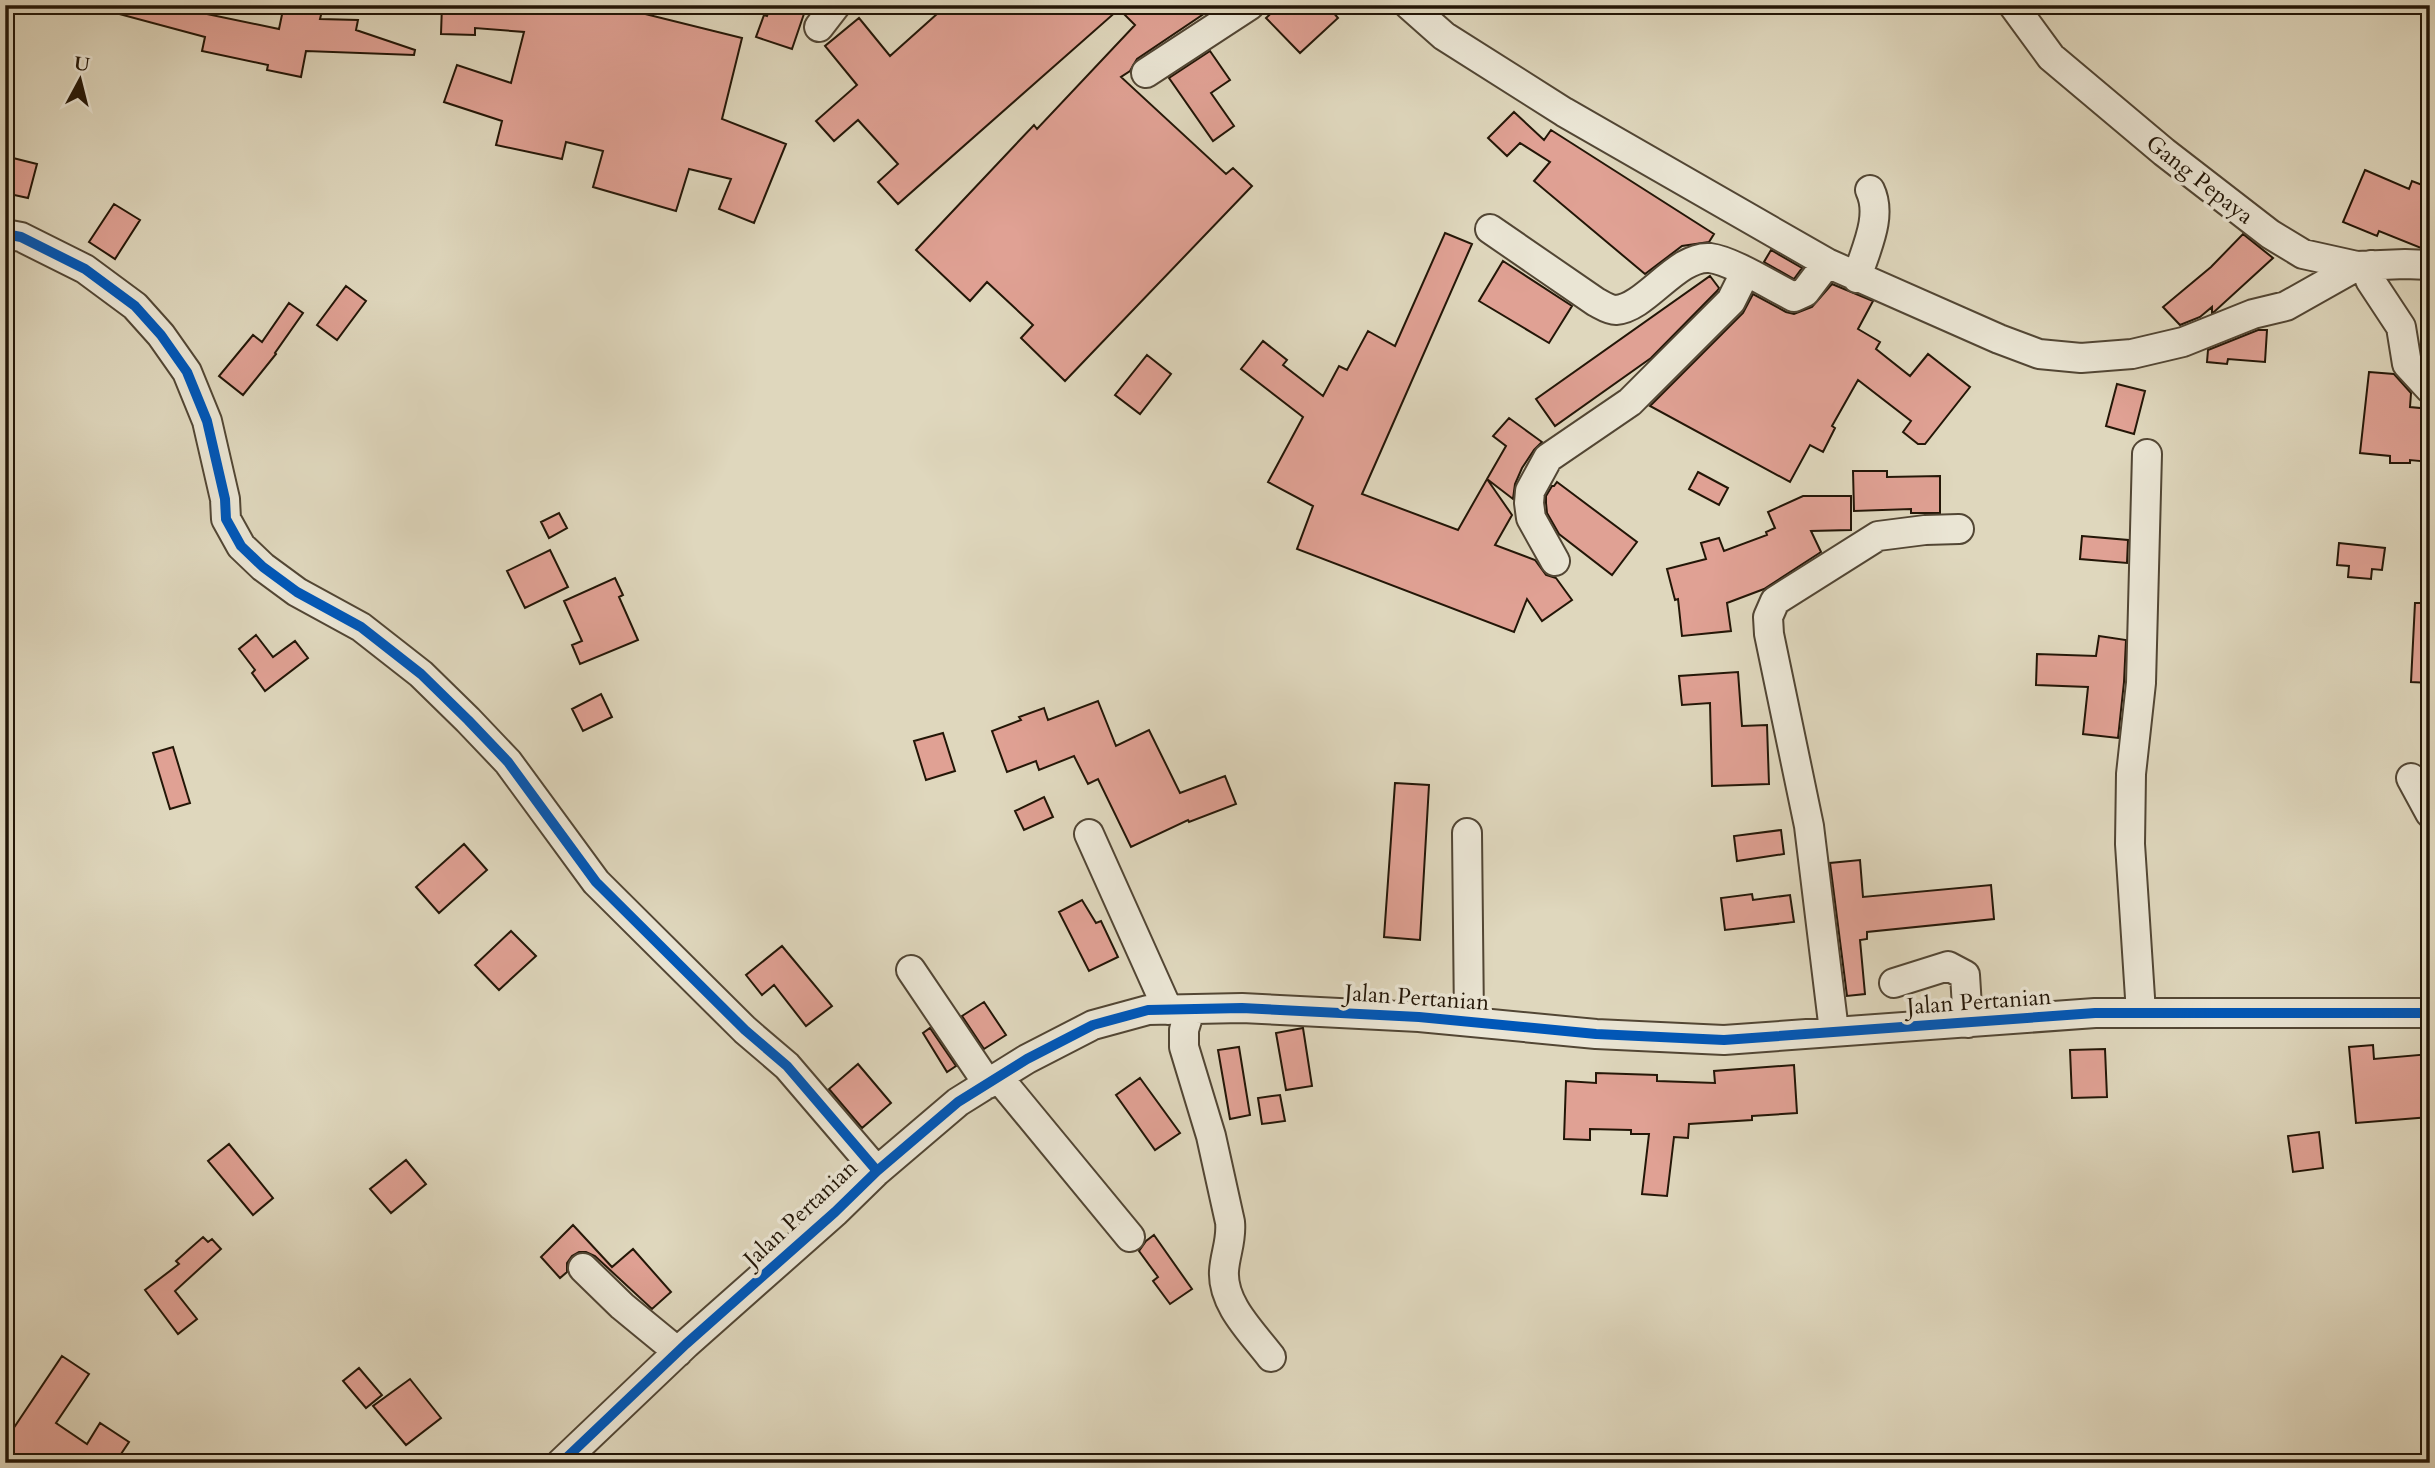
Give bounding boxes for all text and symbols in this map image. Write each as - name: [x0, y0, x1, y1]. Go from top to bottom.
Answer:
- north arrow: [46, 46, 116, 116]
- text: U: [73, 50, 92, 78]
- street label: Gang Pepaya: [2139, 128, 2260, 231]
- street label: Jalan Pertanian: [1341, 977, 1490, 1018]
- street label: Jalan Pertanian: [1903, 981, 2052, 1022]
- street label: Jalan Pertanian: [735, 1153, 864, 1276]

